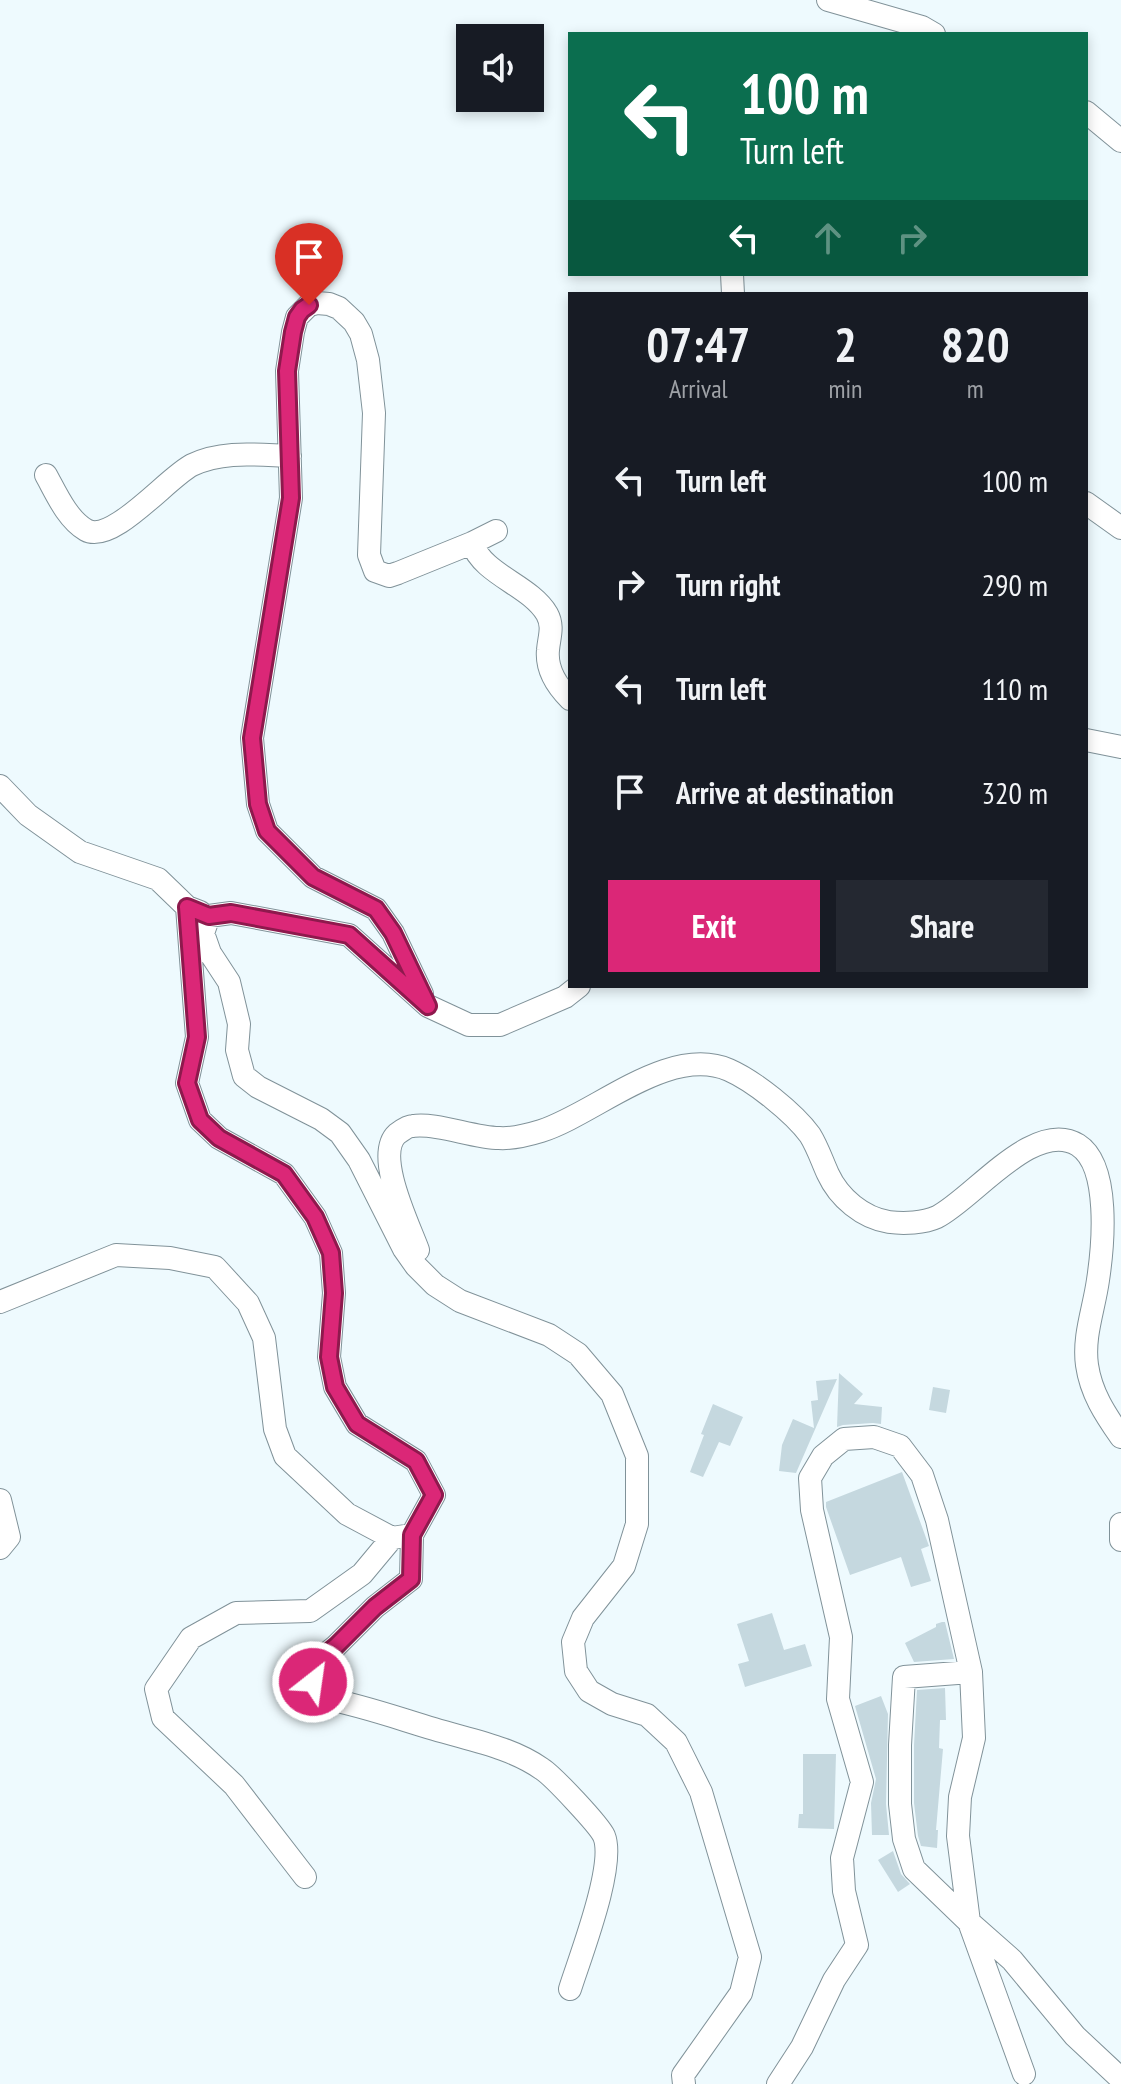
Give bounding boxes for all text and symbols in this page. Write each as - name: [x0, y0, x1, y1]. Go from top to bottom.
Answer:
- map controls: [456, 24, 544, 112]
- button: sound: [456, 24, 544, 112]
- text: 100 m: [740, 57, 869, 129]
- icon: left: [608, 64, 712, 168]
- text: Turn left: [740, 127, 844, 174]
- icon: left: [722, 216, 766, 260]
- icon: ahead: [806, 216, 850, 260]
- icon: right: [890, 216, 934, 260]
- pin: [275, 223, 343, 305]
- icon: arrive: [287, 235, 331, 279]
- text: 07:47: [646, 313, 750, 375]
- text: 2: [834, 313, 857, 375]
- text: 820: [941, 313, 1010, 375]
- text: Arrival: [669, 372, 728, 405]
- text: min: [828, 372, 862, 405]
- text: m: [967, 372, 984, 405]
- icon: left: [608, 458, 652, 502]
- text: Turn left: [676, 461, 766, 500]
- text: 100 m: [982, 461, 1048, 500]
- icon: right: [608, 562, 652, 606]
- text: Turn right: [676, 565, 780, 604]
- text: 290 m: [982, 565, 1048, 604]
- icon: left: [608, 666, 652, 710]
- text: Turn left: [676, 669, 766, 708]
- text: 110 m: [982, 669, 1048, 708]
- icon: arrive: [608, 770, 652, 814]
- text: Arrive at destination: [676, 773, 894, 812]
- text: 320 m: [982, 773, 1048, 812]
- button: Exit: [608, 880, 820, 972]
- button: Share: [836, 880, 1048, 972]
- position arrow: [271, 1640, 355, 1724]

